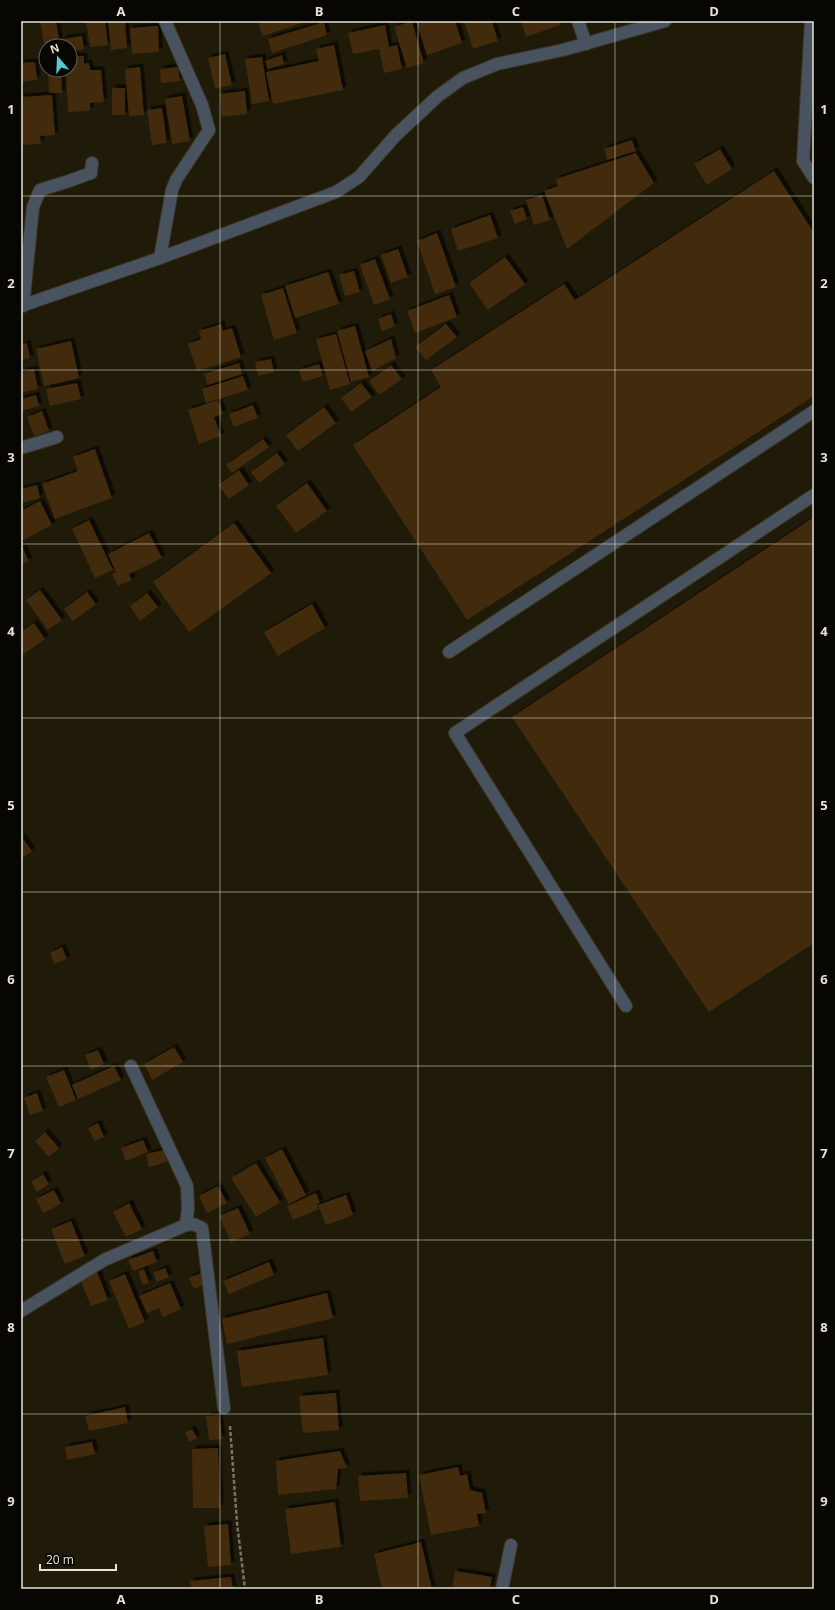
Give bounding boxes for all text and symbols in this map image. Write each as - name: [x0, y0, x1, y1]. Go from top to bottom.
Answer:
- text: A: [117, 2, 126, 20]
- text: B: [315, 2, 324, 20]
- text: C: [512, 2, 520, 20]
- text: D: [709, 2, 719, 20]
- north arrow: [38, 38, 78, 78]
- text: N: [48, 40, 61, 57]
- text: 1: [7, 100, 15, 118]
- text: 1: [820, 100, 828, 118]
- text: 2: [7, 274, 15, 292]
- text: 2: [820, 274, 828, 292]
- text: 3: [7, 448, 15, 466]
- text: 3: [820, 448, 828, 466]
- text: 4: [7, 622, 15, 640]
- text: 4: [820, 622, 828, 640]
- text: 5: [7, 796, 15, 814]
- text: 5: [820, 796, 828, 814]
- text: 6: [7, 970, 15, 988]
- text: 6: [820, 970, 828, 988]
- text: 7: [7, 1144, 15, 1162]
- text: 7: [820, 1144, 828, 1162]
- text: 8: [7, 1318, 15, 1336]
- text: 8: [820, 1318, 828, 1336]
- text: 9: [7, 1492, 15, 1510]
- text: 9: [820, 1492, 828, 1510]
- scale bar: [40, 1546, 116, 1572]
- text: 20 m: [46, 1551, 74, 1568]
- text: A: [117, 1590, 126, 1608]
- text: B: [315, 1590, 324, 1608]
- text: C: [512, 1590, 520, 1608]
- text: D: [709, 1590, 719, 1608]

